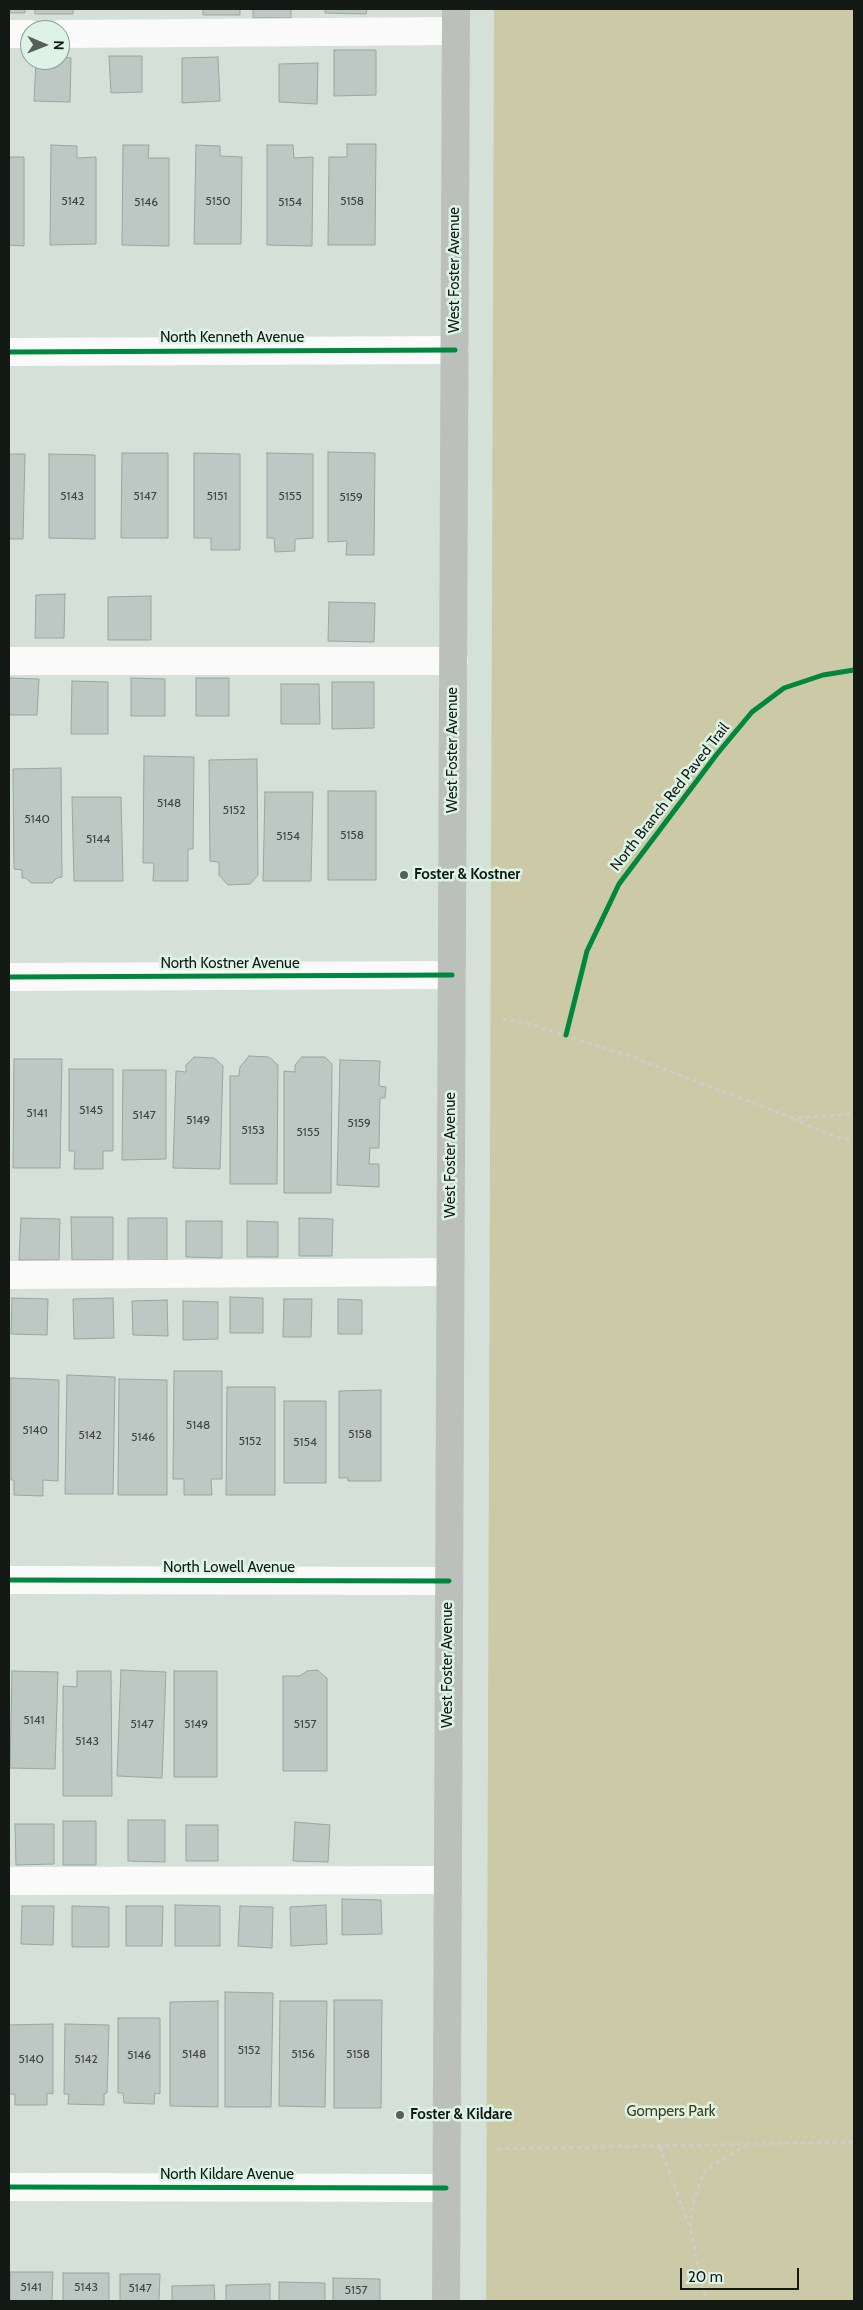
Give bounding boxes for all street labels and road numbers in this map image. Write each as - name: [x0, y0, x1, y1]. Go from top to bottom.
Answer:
- street label: West Foster Avenue: [446, 207, 464, 333]
- street label: North Kenneth Avenue: [160, 329, 304, 347]
- street label: West Foster Avenue: [444, 687, 462, 813]
- street label: North Branch Red Paved Trail: [607, 720, 733, 874]
- street label: North Kostner Avenue: [160, 955, 300, 973]
- street label: West Foster Avenue: [442, 1092, 460, 1218]
- street label: North Lowell Avenue: [163, 1559, 295, 1577]
- street label: West Foster Avenue: [439, 1602, 457, 1728]
- street label: North Kildare Avenue: [160, 2166, 294, 2184]

